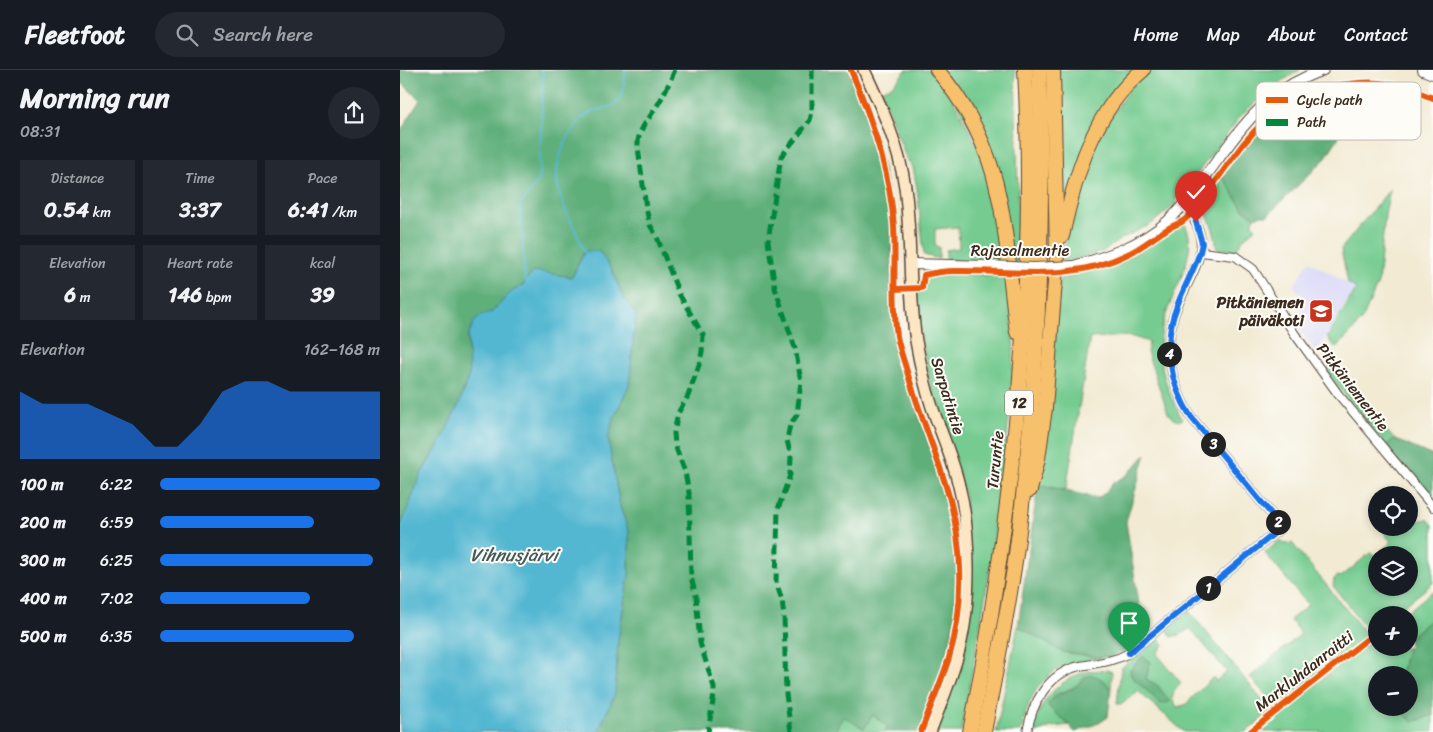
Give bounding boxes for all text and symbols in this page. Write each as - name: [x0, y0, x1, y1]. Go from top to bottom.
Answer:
- search box: [155, 12, 505, 57]
- text: Fleetfoot: [25, 14, 125, 56]
- text: Search here: [213, 18, 313, 51]
- text: Home: [1134, 19, 1179, 51]
- text: Map: [1207, 19, 1240, 51]
- text: About: [1268, 19, 1316, 51]
- text: Contact: [1344, 19, 1408, 51]
- icon: search: [173, 21, 201, 49]
- text: Morning run: [20, 73, 170, 122]
- legend: [1256, 82, 1421, 140]
- button: share: [328, 87, 380, 139]
- text: Cycle path: [1297, 88, 1363, 113]
- text: Path: [1297, 110, 1326, 135]
- text: 08:31: [20, 117, 60, 146]
- text: Distance: [51, 166, 104, 191]
- text: Time: [185, 166, 215, 191]
- text: Pace: [308, 166, 338, 191]
- pin: [1175, 171, 1217, 222]
- icon: check: [1182, 178, 1210, 206]
- text: 0.54: [44, 191, 89, 229]
- text: 3:37: [179, 191, 221, 229]
- text: 6:41: [288, 191, 328, 229]
- text: km: [89, 200, 111, 225]
- text: /km: [328, 200, 357, 225]
- street label: Rajasalmentie: [971, 236, 1070, 265]
- text: Elevation: [49, 251, 106, 276]
- text: Heart rate: [167, 251, 233, 276]
- text: kcal: [310, 251, 335, 276]
- text: 6: [64, 276, 76, 314]
- text: 146: [168, 276, 202, 314]
- text: 39: [310, 276, 335, 314]
- text: m: [76, 285, 91, 310]
- text: bpm: [202, 285, 232, 310]
- place label: Pitkäniemen päiväkoti: [1216, 288, 1305, 335]
- school or university icon: Pitkäniemen päiväkoti: [1308, 298, 1334, 324]
- text: Elevation: [20, 335, 85, 364]
- text: 162–168 m: [304, 335, 380, 364]
- street label: Pitkäniementie: [1309, 336, 1397, 438]
- pin: 4: [1156, 342, 1182, 366]
- text: 4: [1165, 342, 1174, 367]
- street label: Sarpatintie: [922, 353, 974, 439]
- road number: 12: [1005, 390, 1033, 416]
- street label: Turuntie: [978, 429, 1012, 491]
- pin: 3: [1200, 432, 1226, 456]
- text: 3: [1210, 432, 1217, 457]
- text: 100 m: [20, 470, 64, 499]
- text: 6:22: [100, 470, 132, 499]
- map controls: [1368, 486, 1418, 716]
- button: locate: [1368, 486, 1418, 536]
- text: 200 m: [20, 508, 66, 537]
- text: 6:59: [100, 508, 134, 537]
- pin: 2: [1266, 510, 1290, 534]
- text: 2: [1274, 510, 1283, 535]
- water label: Vihnusjärvi: [470, 539, 562, 571]
- text: 300 m: [20, 546, 65, 575]
- text: 6:25: [100, 546, 133, 575]
- button: layers: [1368, 546, 1418, 596]
- pin: 1: [1196, 576, 1220, 600]
- text: 1: [1205, 576, 1212, 601]
- text: 400 m: [20, 584, 67, 613]
- text: 7:02: [100, 584, 133, 613]
- pin: [1108, 602, 1150, 653]
- button: +: [1368, 606, 1418, 656]
- icon: arrive: [1115, 609, 1143, 637]
- text: 500 m: [20, 622, 66, 651]
- text: 6:35: [100, 622, 132, 651]
- street label: Markluhdanraitti: [1248, 622, 1360, 719]
- button: −: [1368, 666, 1418, 716]

